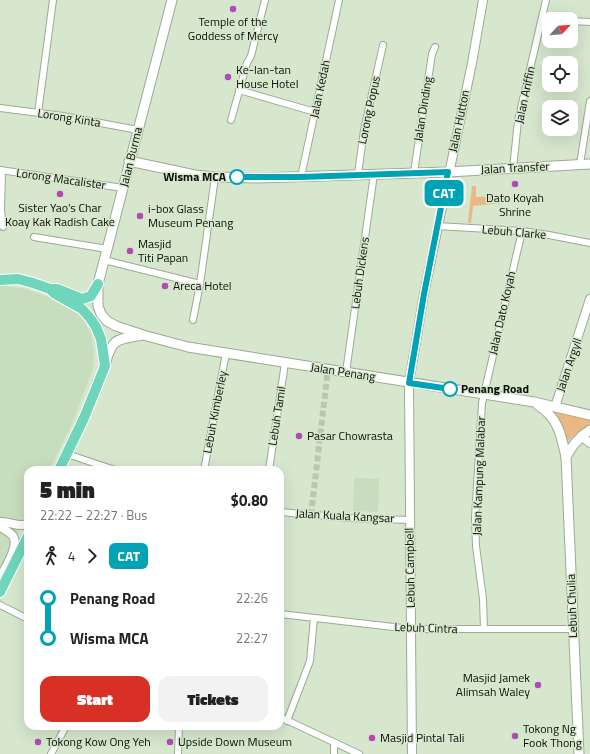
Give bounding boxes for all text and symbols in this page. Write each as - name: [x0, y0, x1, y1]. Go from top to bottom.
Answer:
- marker: Temple of the Goddess of Mercy: [228, 4, 238, 14]
- place label: Temple of the Goddess of Mercy: [188, 12, 278, 45]
- north arrow: [542, 12, 578, 48]
- map controls: [542, 12, 578, 136]
- button: locate: [542, 56, 578, 92]
- street label: Jalan Kedah: [304, 58, 335, 120]
- place label: Ke-lan-tan House Hotel: [236, 60, 298, 93]
- street label: Jalan Ariffin: [509, 64, 540, 125]
- marker: Ke-lan-tan House Hotel: [223, 72, 233, 82]
- street label: Lorong Popus: [352, 74, 385, 146]
- street label: Jalan Dinding: [408, 75, 437, 143]
- street label: Jalan Hutton: [443, 88, 474, 154]
- button: layers: [542, 100, 578, 136]
- street label: Lorong Kinta: [36, 103, 102, 132]
- street label: Jalan Burma: [114, 125, 147, 189]
- street label: Jalan Transfer: [480, 156, 550, 179]
- street label: Lorong Macalister: [15, 163, 107, 194]
- place label: Wisma MCA: [163, 167, 227, 186]
- marker: Wisma MCA: [229, 169, 245, 185]
- marker: Dato Koyah Shrine: [510, 179, 520, 189]
- line badge: CAT: [421, 180, 467, 206]
- text: CAT: [433, 182, 455, 203]
- place label: Dato Koyah Shrine: [486, 188, 544, 221]
- marker: Sister Yao’s Char Koay Kak Radish Cake: [55, 189, 65, 199]
- place label: Sister Yao’s Char Koay Kak Radish Cake: [5, 198, 115, 231]
- place label: i-box Glass Museum Penang: [148, 199, 233, 232]
- marker: i-box Glass Museum Penang: [135, 211, 145, 221]
- street label: Lebuh Clarke: [481, 219, 547, 244]
- place label: Masjid Titi Papan: [138, 234, 188, 267]
- street label: Lebuh Dickens: [345, 235, 374, 310]
- marker: Masjid Titi Papan: [125, 246, 135, 256]
- street label: Jalan Dato Koyah: [483, 269, 520, 357]
- place label: Areca Hotel: [173, 276, 232, 295]
- marker: Areca Hotel: [160, 281, 170, 291]
- street label: Jalan Argyll: [550, 335, 587, 394]
- street label: Jalan Penang: [309, 357, 377, 386]
- street label: Lebuh Kimberley: [197, 369, 232, 455]
- place label: Penang Road: [461, 379, 529, 398]
- marker: Penang Road: [442, 381, 458, 397]
- street label: Lebuh Tamil: [262, 385, 291, 447]
- street label: Jalan Kampung Malabar: [467, 416, 490, 536]
- place label: Pasar Chowrasta: [307, 426, 393, 445]
- marker: Pasar Chowrasta: [294, 431, 304, 441]
- text: 5 min: [40, 473, 95, 507]
- text: $0.80: [231, 489, 268, 512]
- street label: Jalan Kuala Kangsar: [295, 503, 395, 528]
- text: 22:22 – 22:27 · Bus: [40, 505, 147, 525]
- street label: Lebuh Campbell: [399, 528, 420, 608]
- icon: walk: [40, 545, 62, 567]
- icon: forward: [81, 545, 103, 567]
- text: CAT: [117, 545, 140, 566]
- text: 4: [68, 546, 75, 566]
- street label: Lebuh Chulia: [561, 574, 582, 638]
- text: Penang Road: [70, 587, 155, 610]
- text: 22:26: [236, 588, 268, 608]
- street label: Lebuh Cintra: [394, 617, 458, 638]
- text: Wisma MCA: [70, 627, 149, 650]
- text: 22:27: [236, 628, 268, 648]
- place label: Masjid Jamek Alimsah Waley: [456, 668, 530, 701]
- button: Start: [40, 676, 150, 722]
- button: Tickets: [158, 676, 268, 722]
- marker: Masjid Jamek Alimsah Waley: [533, 680, 543, 690]
- place label: Tokong Ng Fook Thong: [523, 719, 582, 752]
- place label: Masjid Pintal Tali: [380, 728, 464, 747]
- marker: Tokong Ng Fook Thong: [510, 731, 520, 741]
- place label: Tokong Kow Ong Yeh: [46, 732, 151, 751]
- place label: Upside Down Museum: [178, 732, 292, 751]
- marker: Masjid Pintal Tali: [367, 733, 377, 743]
- marker: Tokong Kow Ong Yeh: [33, 737, 43, 747]
- marker: Upside Down Museum: [165, 737, 175, 747]

